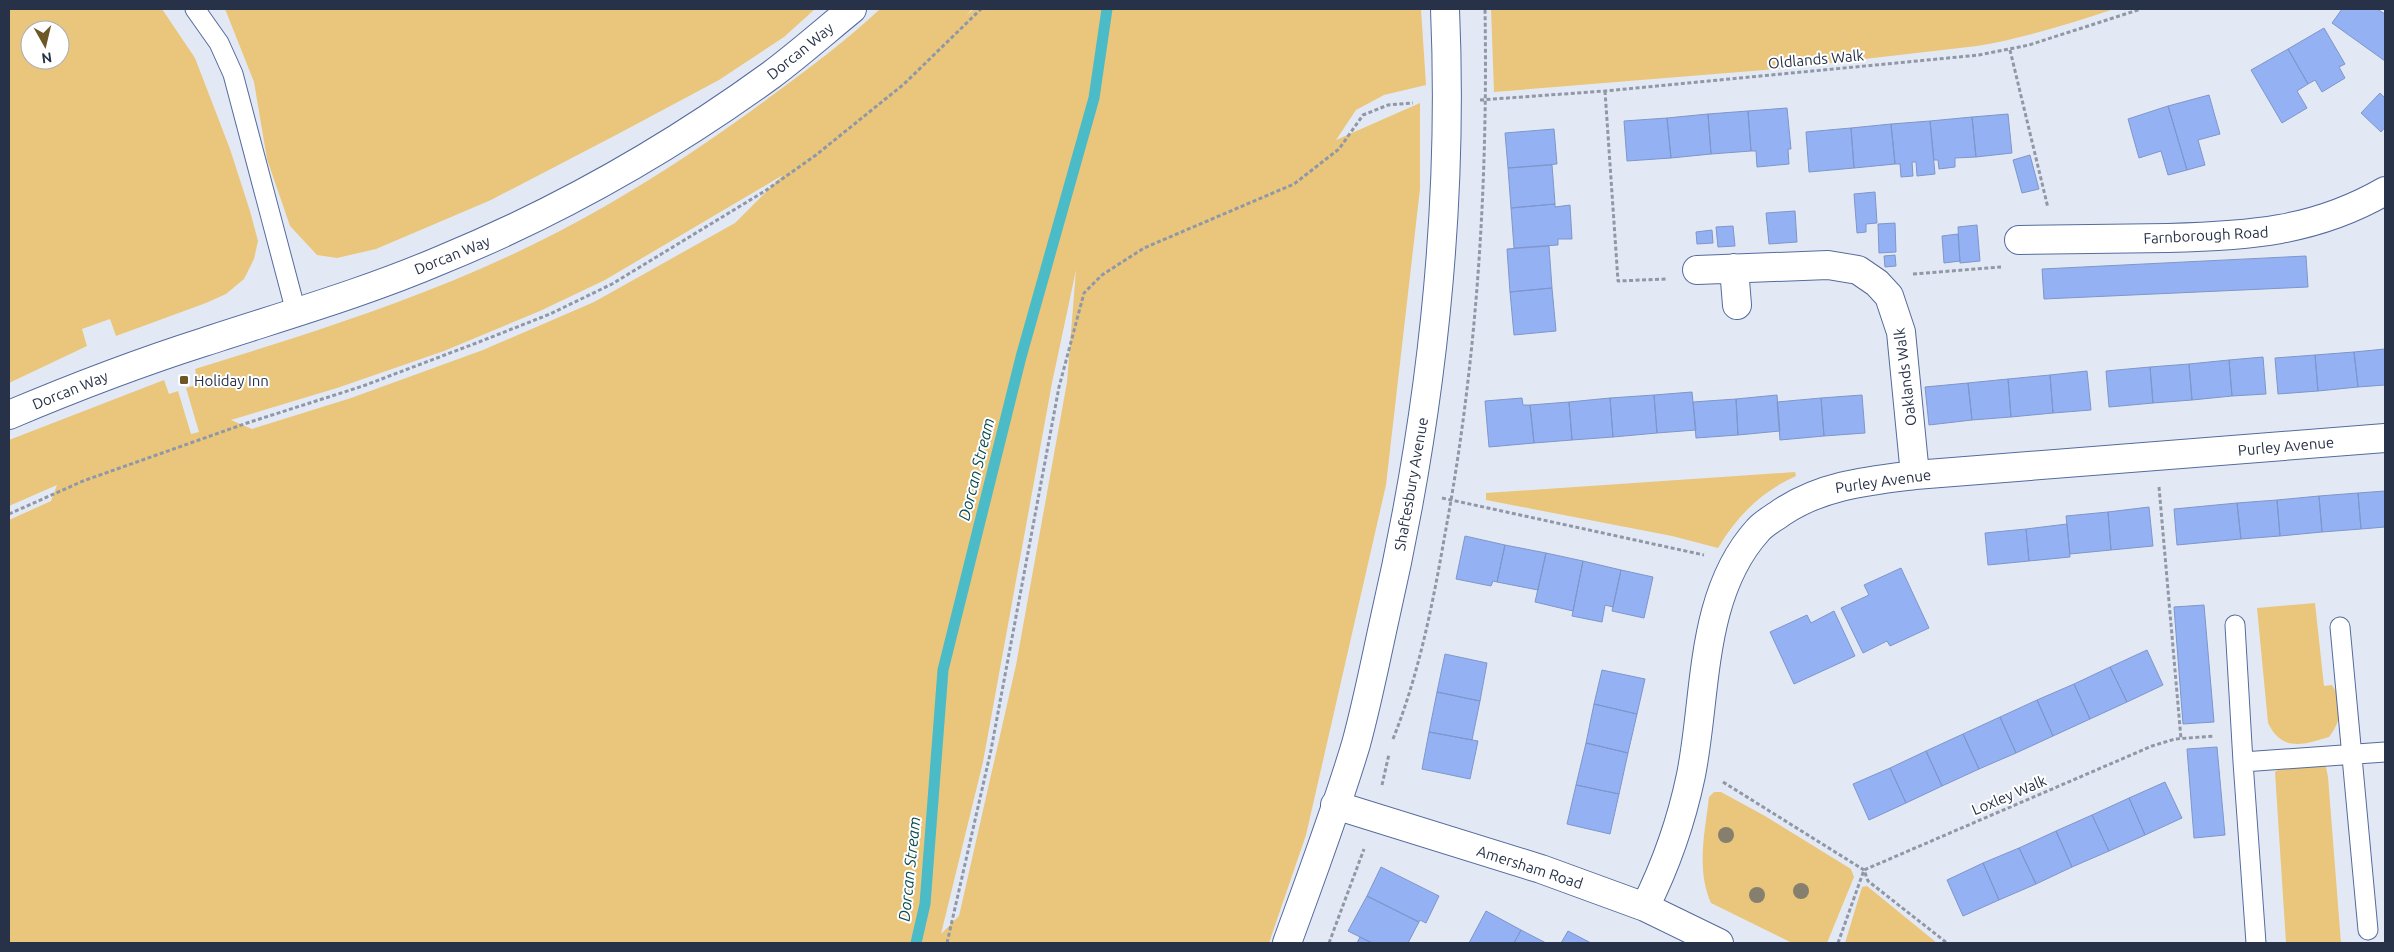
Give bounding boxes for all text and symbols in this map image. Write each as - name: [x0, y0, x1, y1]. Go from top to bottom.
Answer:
- street label: Dorcan Way: [763, 19, 837, 83]
- north arrow: [20, 20, 70, 70]
- street label: Oldlands Walk: [1767, 46, 1865, 72]
- text: N: [41, 49, 53, 67]
- street label: Farnborough Road: [2143, 223, 2269, 247]
- street label: Dorcan Way: [412, 232, 492, 278]
- street label: Oaklands Walk: [1890, 327, 1919, 427]
- street label: Dorcan Way: [30, 367, 110, 413]
- place label: Holiday Inn: [194, 372, 269, 389]
- marker: Holiday Inn: [178, 374, 190, 386]
- water label: Dorcan Stream: [955, 416, 997, 522]
- street label: Shaftesbury Avenue: [1391, 416, 1431, 552]
- street label: Purley Avenue: [2237, 433, 2335, 459]
- street label: Purley Avenue: [1834, 466, 1932, 496]
- street label: Loxley Walk: [1969, 771, 2049, 818]
- water label: Dorcan Stream: [895, 816, 923, 922]
- street label: Amersham Road: [1475, 842, 1585, 892]

